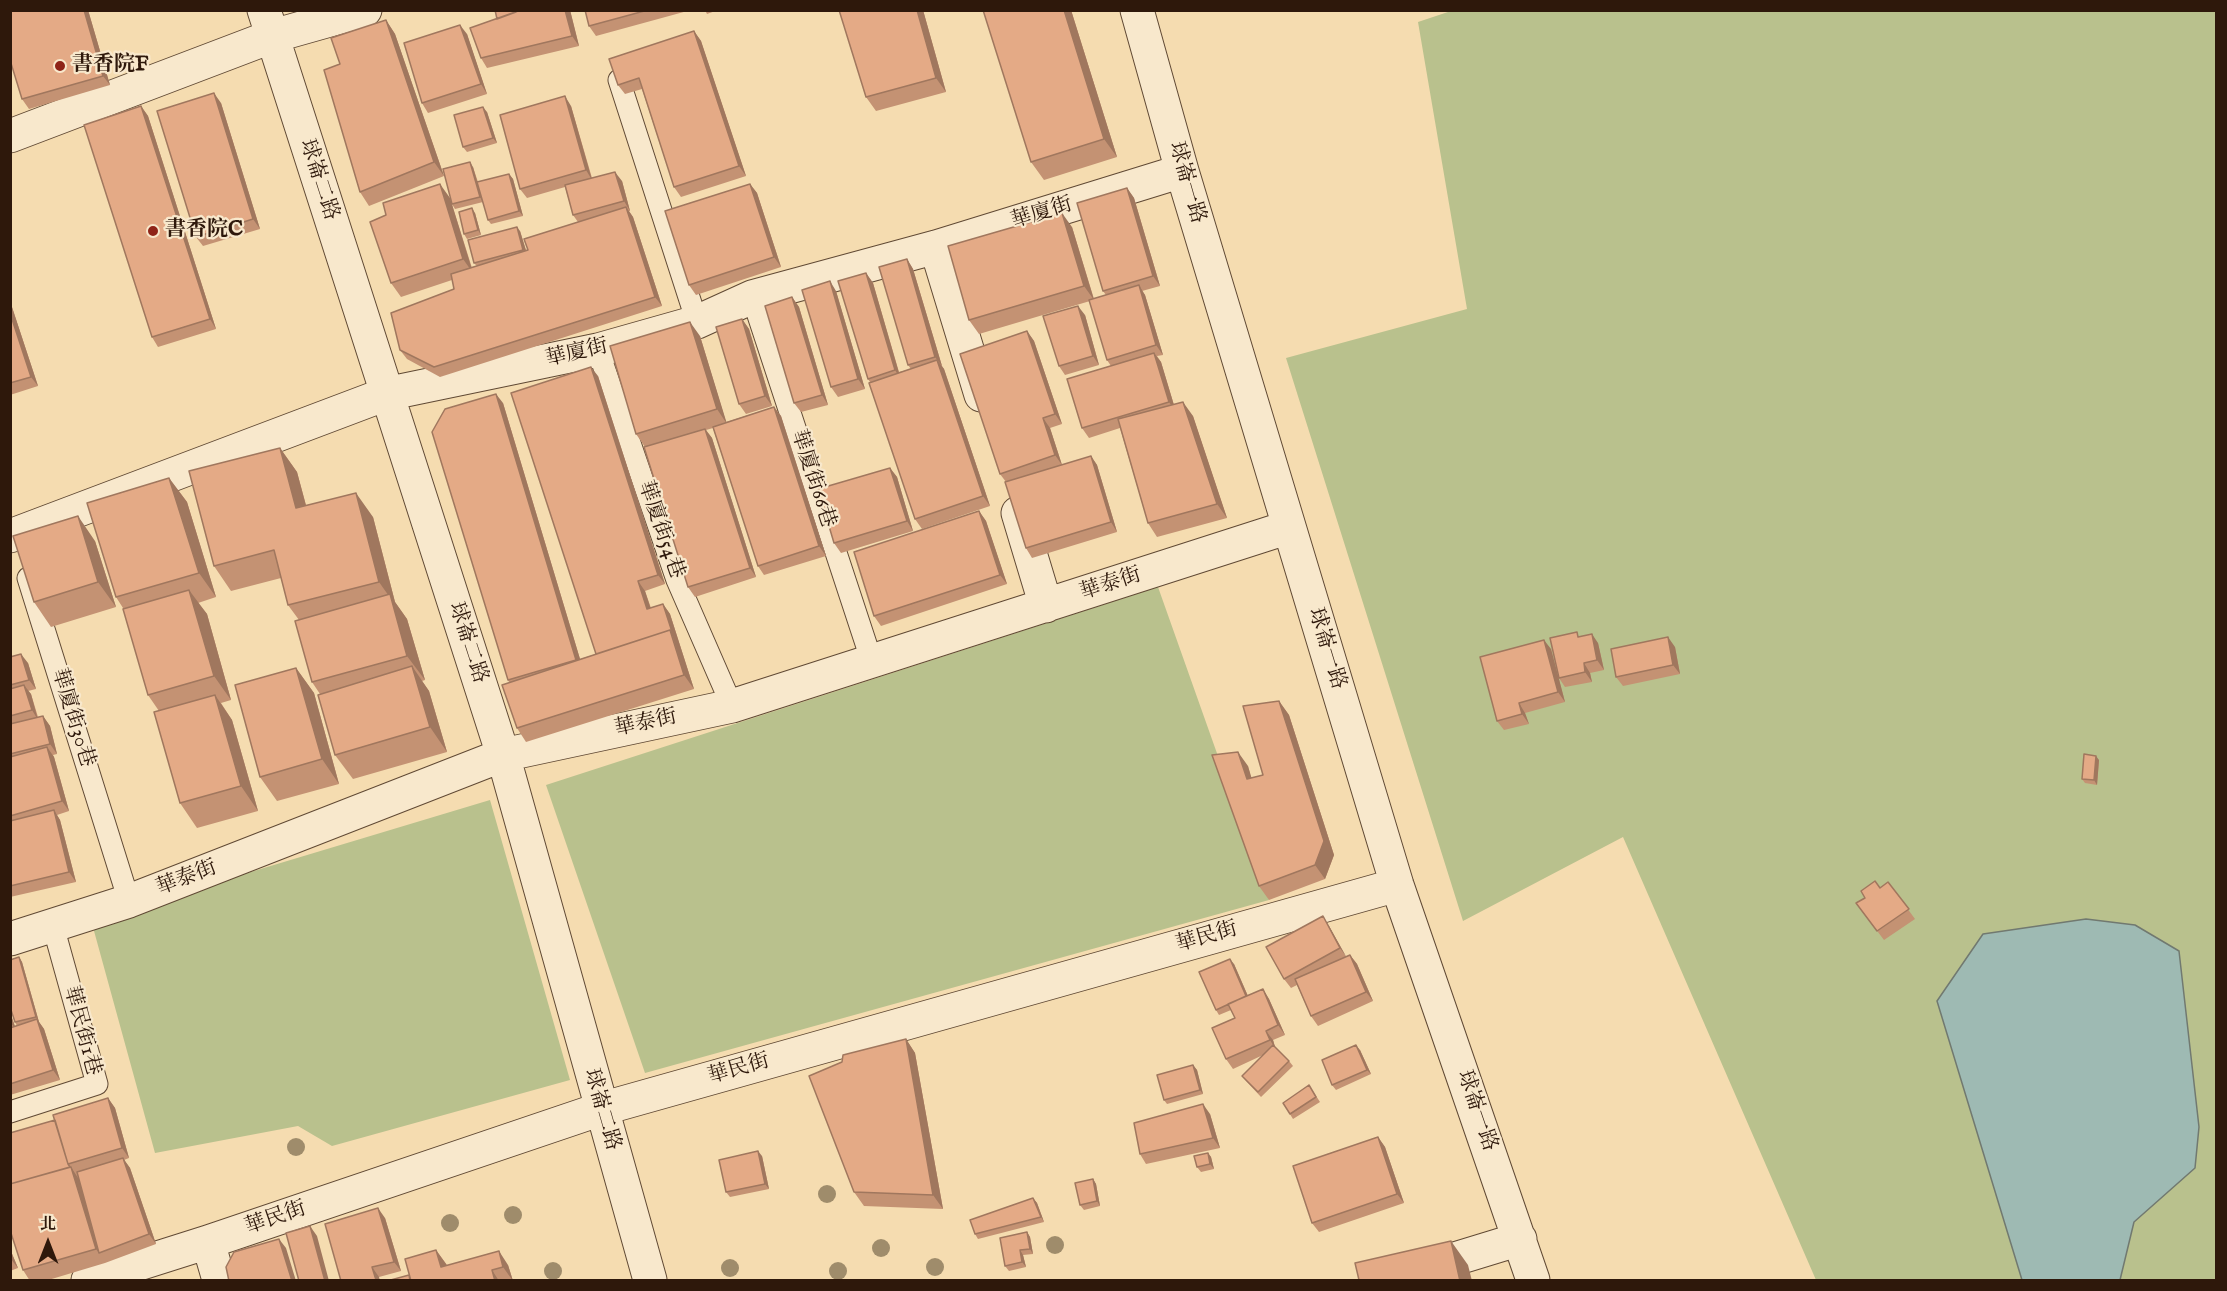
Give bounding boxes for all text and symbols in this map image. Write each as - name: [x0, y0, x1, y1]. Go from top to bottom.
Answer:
- place label: 書香院F: [72, 53, 148, 79]
- marker: 書香院F: [53, 59, 67, 73]
- street label: 球崙二路: [293, 136, 343, 224]
- street label: 球崙一路: [1162, 139, 1210, 227]
- street label: 華廈街: [1008, 193, 1076, 235]
- place label: 書香院C: [165, 218, 243, 244]
- marker: 書香院C: [146, 224, 160, 238]
- street label: 華廈街: [543, 335, 611, 373]
- street label: 華廈街66巷: [784, 427, 840, 531]
- street label: 華廈街54巷: [632, 478, 688, 582]
- street label: 華泰街: [1077, 563, 1145, 607]
- street label: 球崙二路: [442, 599, 492, 687]
- street label: 球崙一路: [1302, 605, 1350, 693]
- street label: 華廈街30巷: [45, 665, 99, 771]
- street label: 華泰街: [613, 705, 679, 743]
- street label: 華泰街: [153, 856, 221, 902]
- street label: 華民街: [1173, 917, 1241, 959]
- street label: 華民街1巷: [57, 983, 105, 1079]
- street label: 華民街: [705, 1049, 773, 1091]
- street label: 球崙二路: [577, 1066, 625, 1154]
- street label: 球崙一路: [1450, 1067, 1502, 1155]
- street label: 華民街: [242, 1197, 310, 1241]
- north arrow: [18, 1213, 78, 1273]
- text: 北: [40, 1215, 56, 1235]

